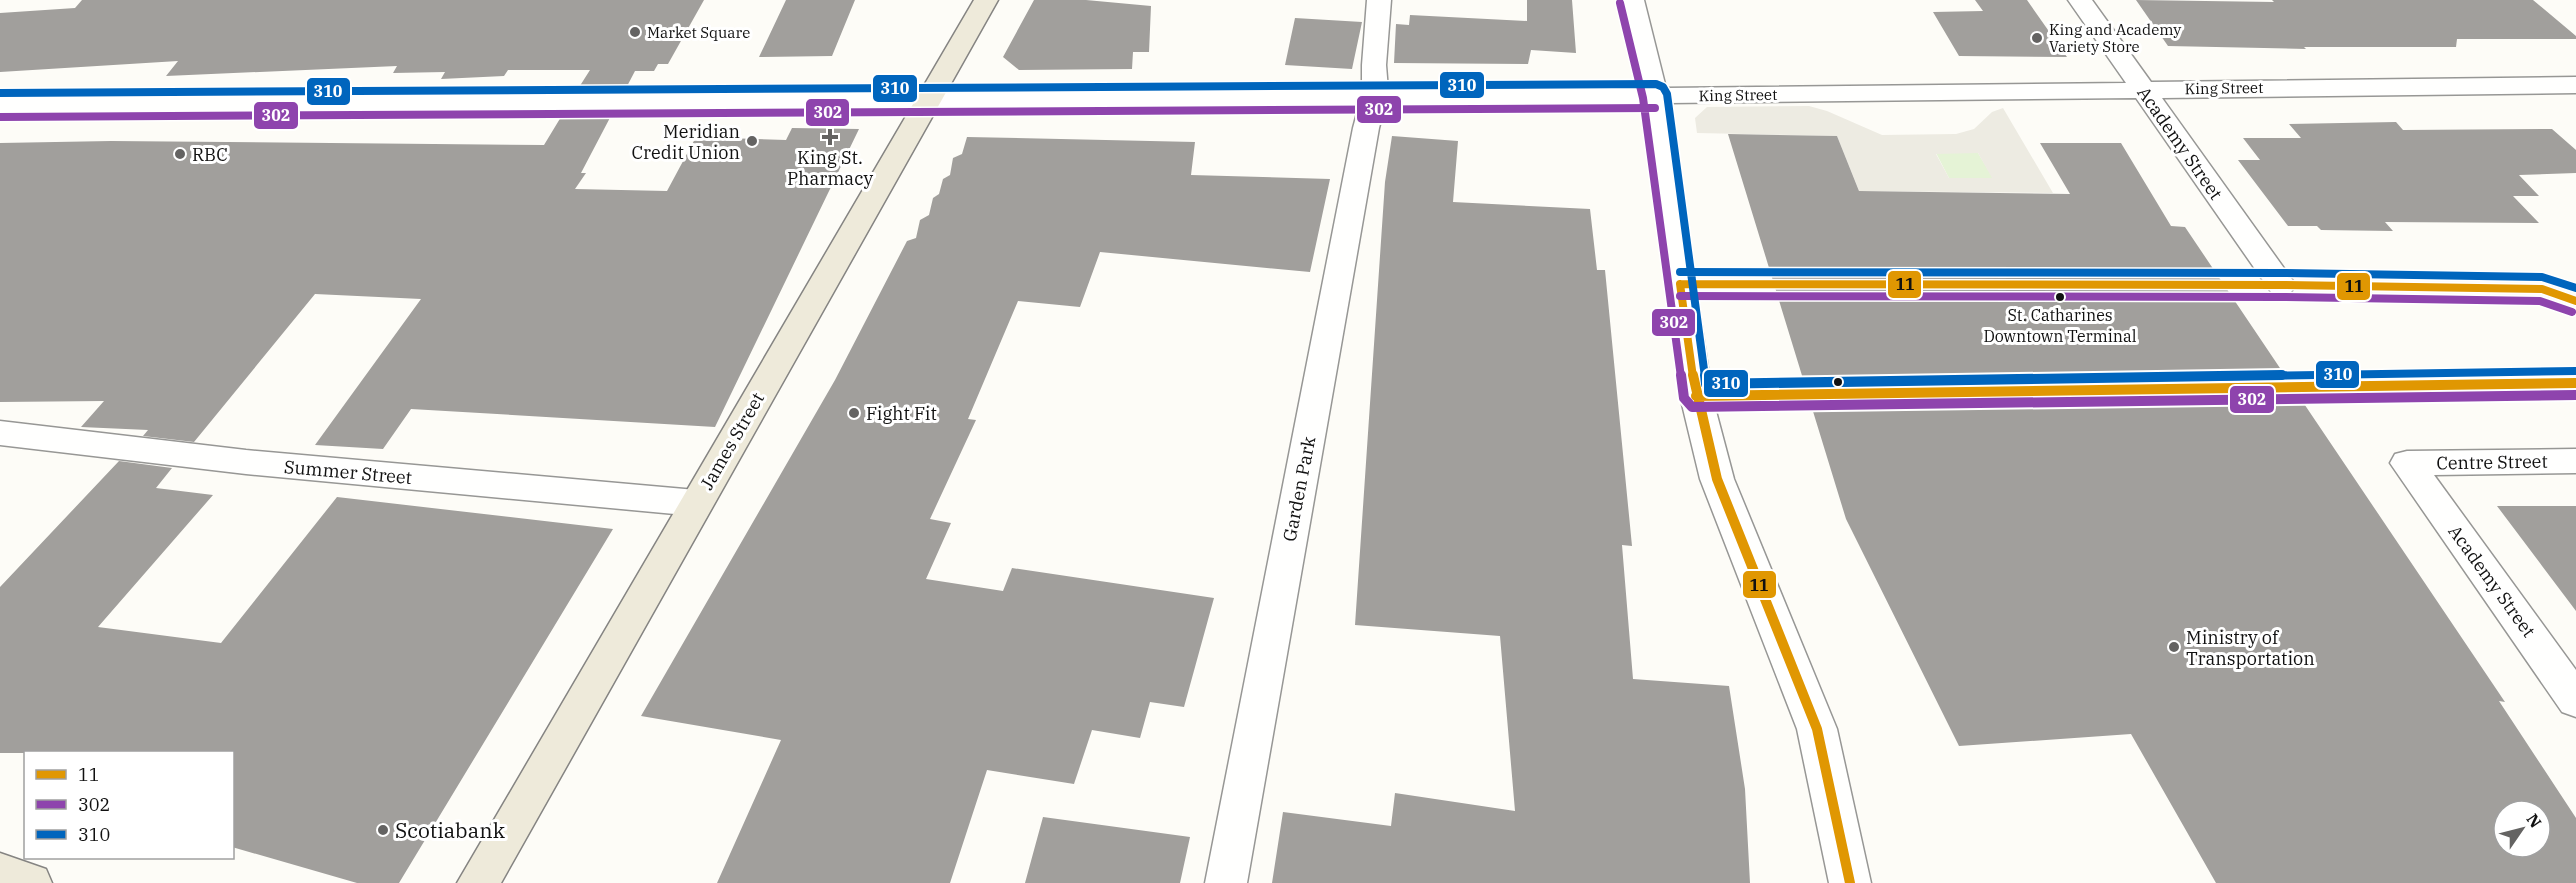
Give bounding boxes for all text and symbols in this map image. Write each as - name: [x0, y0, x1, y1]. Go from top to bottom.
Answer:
- place label: King and Academy Variety Store: [2049, 20, 2181, 56]
- place label: Market Square: [647, 23, 750, 42]
- marker: Market Square: [628, 25, 642, 39]
- marker: King and Academy Variety Store: [2030, 31, 2044, 45]
- line badge: 310: [1439, 71, 1485, 99]
- line badge: 310: [872, 74, 918, 103]
- text: 310: [1448, 75, 1477, 95]
- line badge: 310: [306, 77, 351, 106]
- text: 310: [881, 78, 910, 98]
- street label: King Street: [2184, 78, 2264, 98]
- text: 310: [314, 81, 343, 101]
- street label: Academy Street: [2132, 82, 2228, 204]
- street label: King Street: [1698, 85, 1778, 105]
- line badge: 302: [1356, 95, 1402, 124]
- line badge: 302: [805, 98, 850, 127]
- text: 302: [1365, 99, 1393, 119]
- line badge: 302: [253, 101, 299, 130]
- text: 302: [814, 102, 842, 122]
- text: 302: [262, 105, 290, 125]
- place label: Meridian Credit Union: [632, 120, 740, 164]
- marker: King St. Pharmacy: [823, 130, 837, 144]
- marker: Meridian Credit Union: [745, 134, 759, 148]
- place label: RBC: [192, 143, 228, 166]
- place label: King St. Pharmacy: [787, 146, 873, 190]
- marker: RBC: [173, 147, 187, 161]
- line badge: 11: [1887, 270, 1922, 299]
- line badge: 11: [2336, 272, 2371, 301]
- text: 11: [1895, 274, 1915, 294]
- text: 11: [2344, 276, 2364, 296]
- marker: St. Catharines Downtown Terminal: [2054, 291, 2066, 303]
- place label: St. Catharines Downtown Terminal: [1983, 305, 2137, 346]
- line badge: 302: [1651, 308, 1696, 337]
- text: 302: [1660, 312, 1688, 332]
- line badge: 310: [2315, 360, 2360, 389]
- text: 310: [2324, 364, 2353, 384]
- line badge: 310: [1703, 369, 1749, 398]
- text: 310: [1712, 373, 1741, 393]
- unlabelled marker: [1832, 376, 1844, 388]
- line badge: 302: [2229, 385, 2275, 414]
- street label: James Street: [695, 388, 769, 494]
- text: 302: [2238, 389, 2266, 409]
- place label: Fight Fit: [866, 402, 937, 425]
- marker: Fight Fit: [847, 406, 861, 420]
- street label: Garden Park: [1278, 434, 1321, 543]
- street label: Centre Street: [2436, 450, 2548, 474]
- street label: Summer Street: [283, 455, 413, 489]
- street label: Academy Street: [2444, 520, 2540, 642]
- line badge: 11: [1742, 570, 1777, 599]
- text: 11: [1749, 575, 1769, 595]
- place label: Ministry of Transportation: [2186, 626, 2315, 670]
- marker: Ministry of Transportation: [2167, 640, 2181, 654]
- legend: [24, 751, 234, 859]
- text: 11: [78, 763, 100, 786]
- text: 302: [78, 793, 110, 816]
- north arrow: [2492, 799, 2552, 859]
- text: N: [2522, 809, 2546, 831]
- place label: Scotiabank: [395, 816, 506, 844]
- text: 310: [78, 823, 110, 846]
- marker: Scotiabank: [376, 823, 390, 837]

